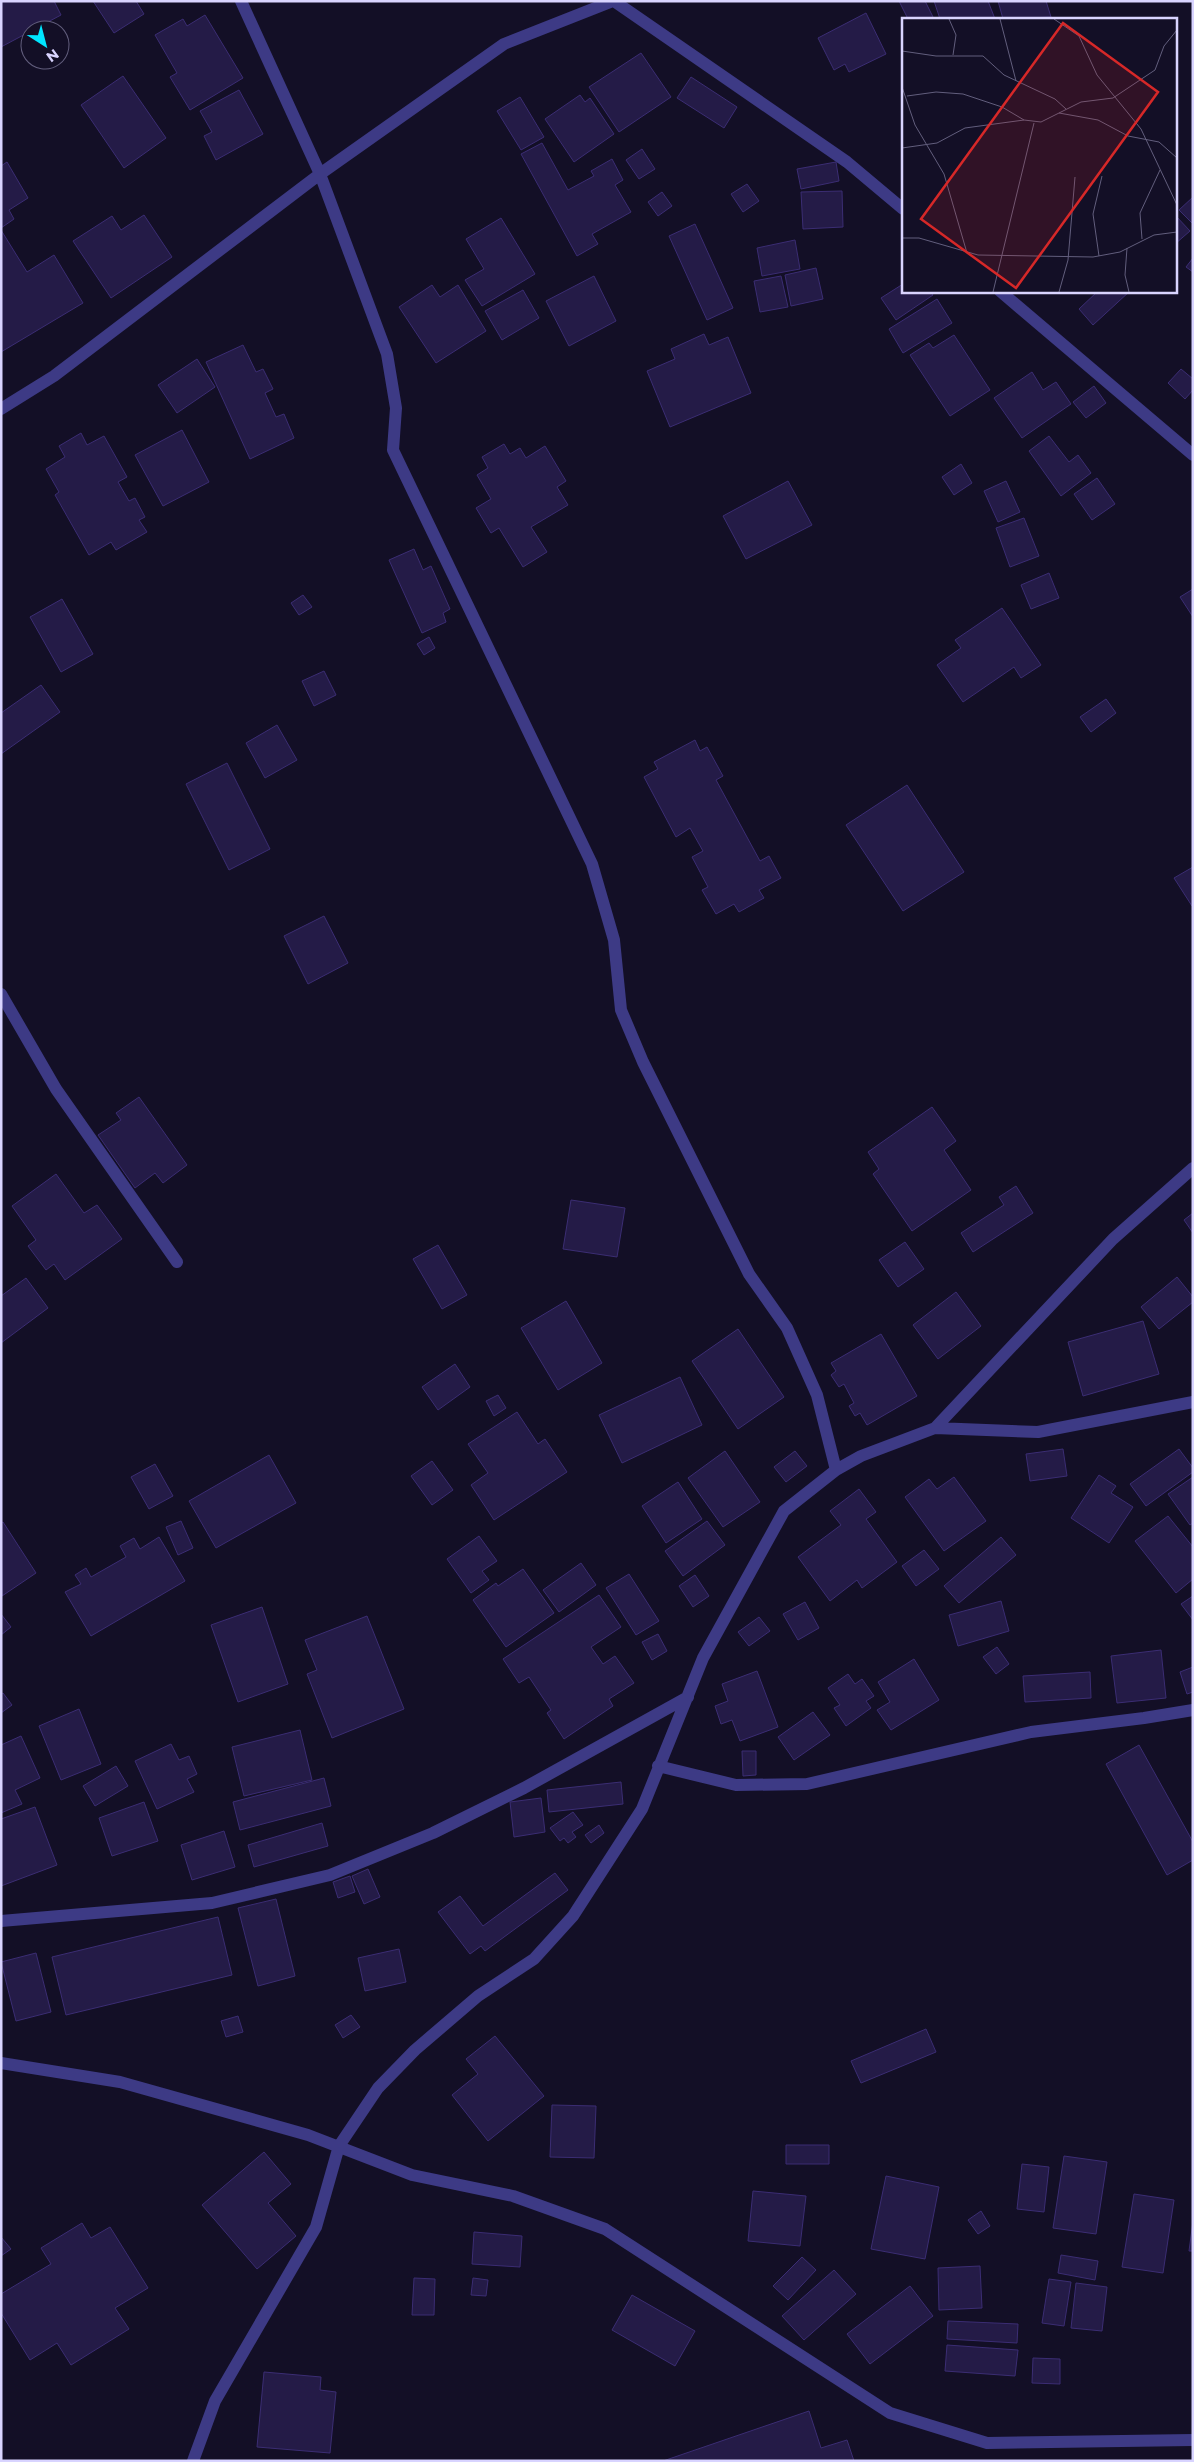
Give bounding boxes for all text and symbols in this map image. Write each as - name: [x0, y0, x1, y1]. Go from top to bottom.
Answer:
- inset map: [902, 18, 1176, 292]
- north arrow: [20, 20, 70, 70]
- text: N: [43, 45, 63, 66]

